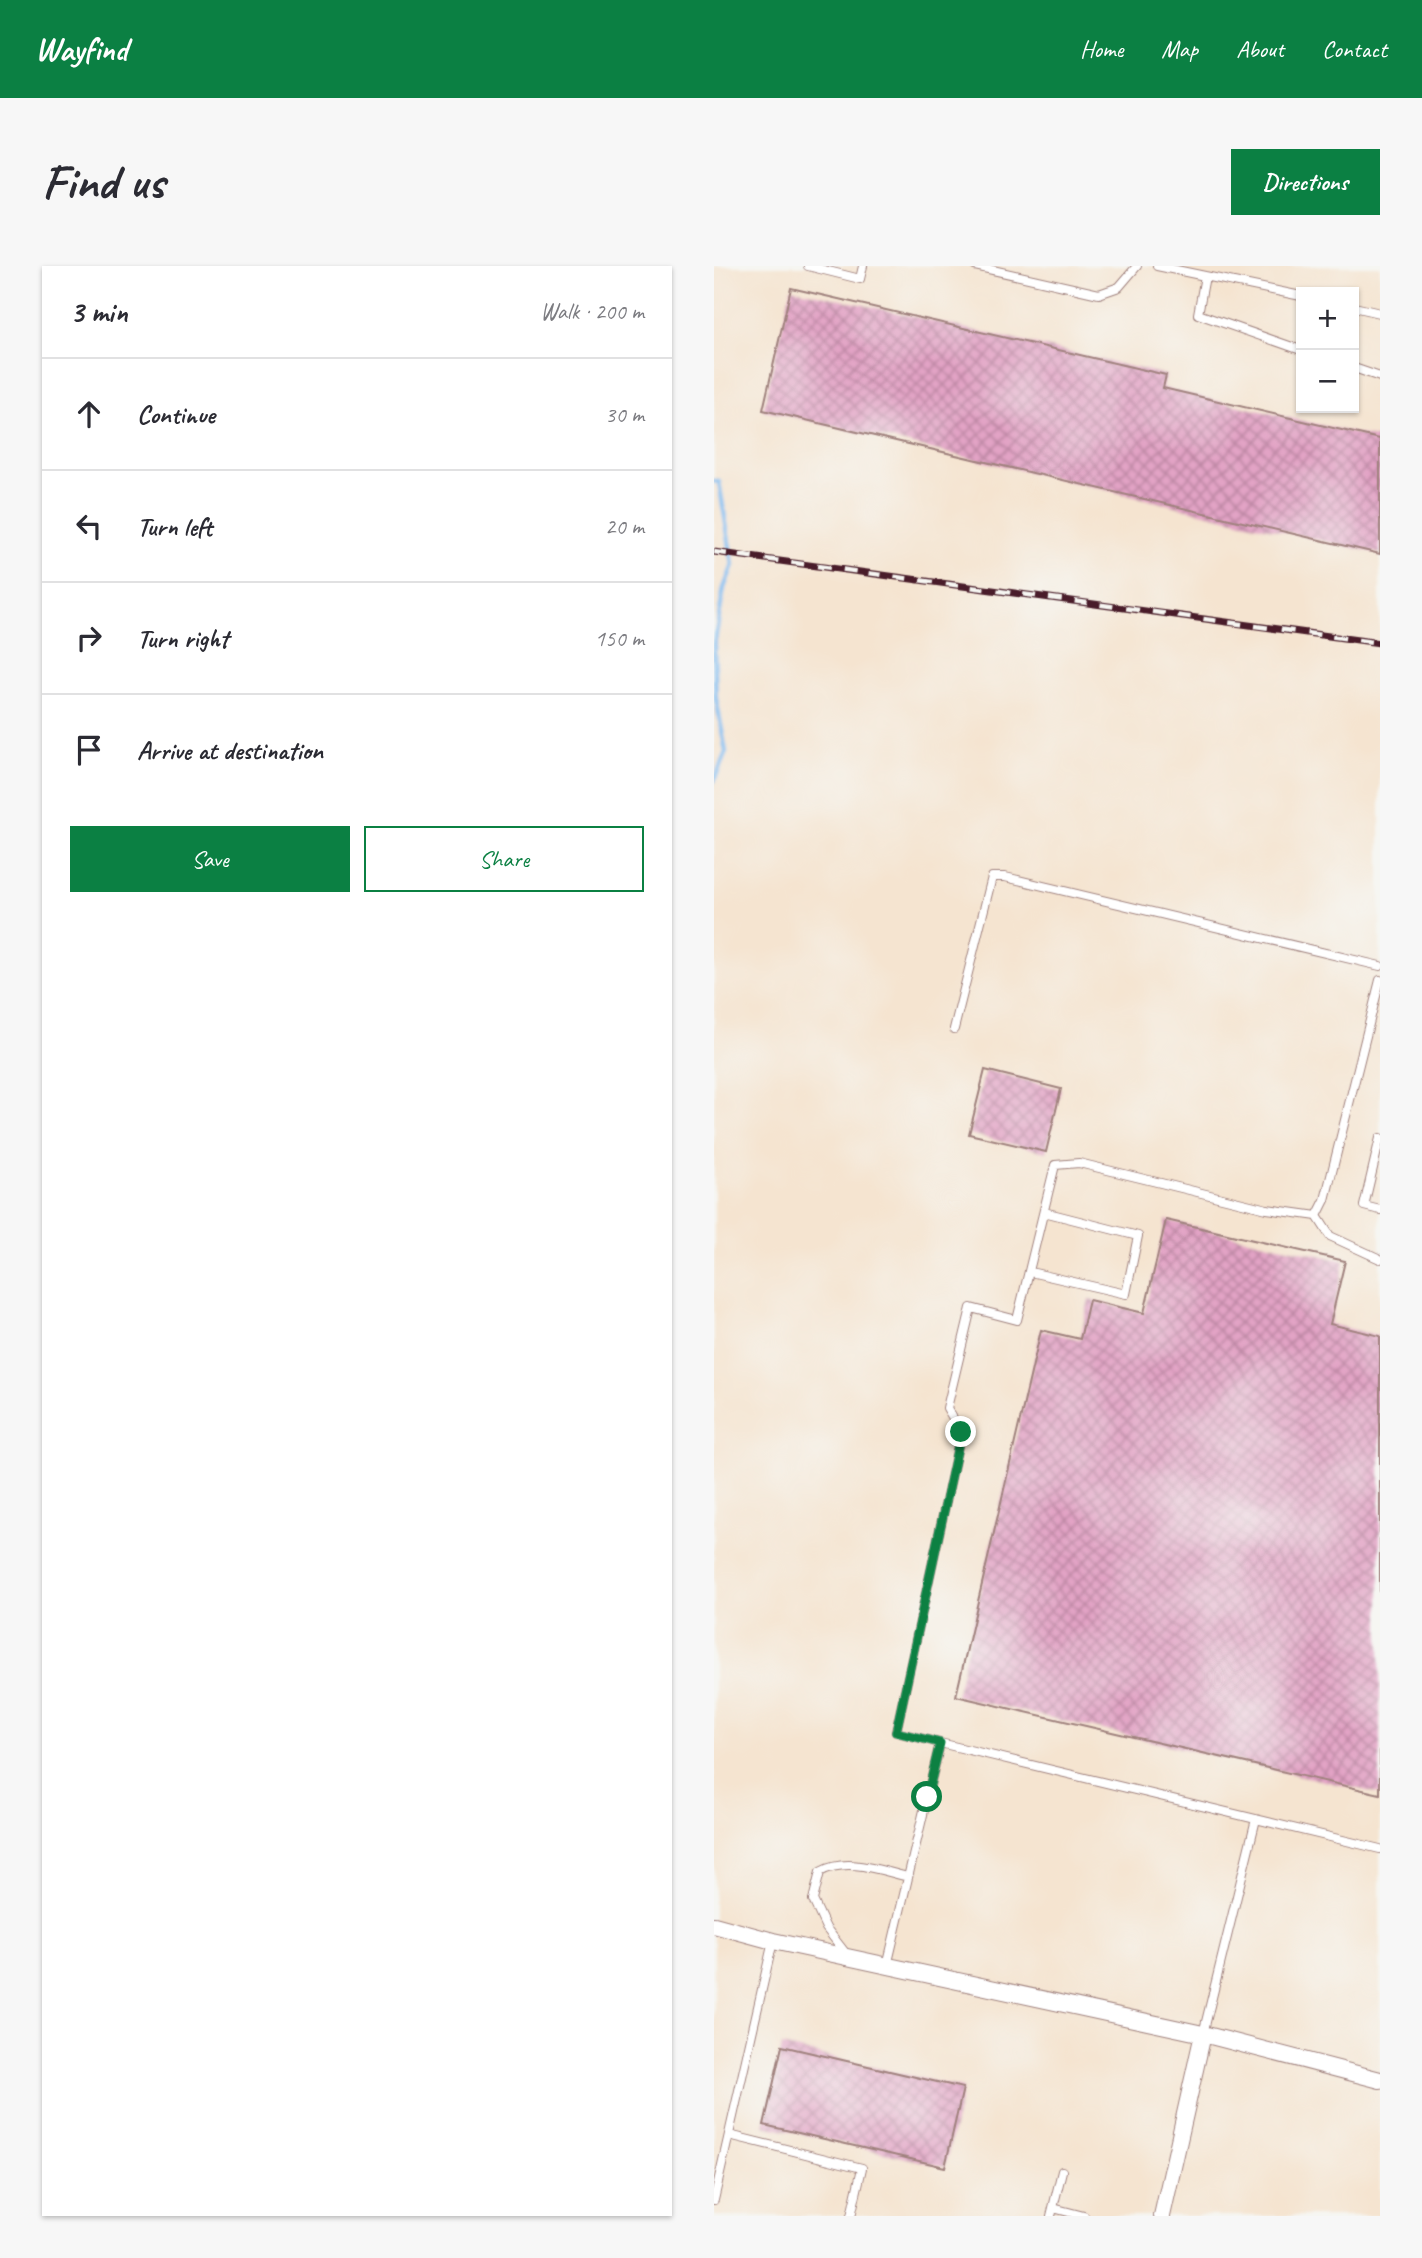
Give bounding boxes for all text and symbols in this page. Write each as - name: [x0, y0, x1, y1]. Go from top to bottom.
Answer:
- text: Wayfind: [35, 28, 128, 70]
- text: Home: [1080, 34, 1123, 64]
- text: Map: [1161, 34, 1198, 64]
- text: About: [1236, 34, 1284, 64]
- text: Contact: [1322, 34, 1387, 64]
- button: Directions: [1231, 149, 1380, 215]
- text: Find us: [42, 151, 164, 213]
- map controls: [1296, 287, 1359, 413]
- button: +: [1296, 287, 1359, 350]
- text: 3 min: [70, 293, 127, 331]
- text: Walk · 200 m: [540, 297, 644, 326]
- button: −: [1296, 350, 1359, 413]
- icon: ahead: [70, 395, 108, 433]
- text: Continue: [137, 398, 215, 431]
- text: 30 m: [605, 400, 644, 429]
- icon: left: [70, 507, 108, 545]
- text: Turn left: [137, 510, 212, 543]
- text: 20 m: [605, 512, 644, 541]
- icon: right: [70, 619, 108, 657]
- text: Turn right: [137, 622, 228, 655]
- text: 150 m: [595, 624, 644, 653]
- icon: arrive: [70, 731, 108, 769]
- text: Arrive at destination: [137, 734, 323, 767]
- button: Save: [70, 826, 350, 892]
- button: Share: [364, 826, 644, 892]
- route end: [945, 1416, 976, 1447]
- route start: [911, 1781, 942, 1812]

